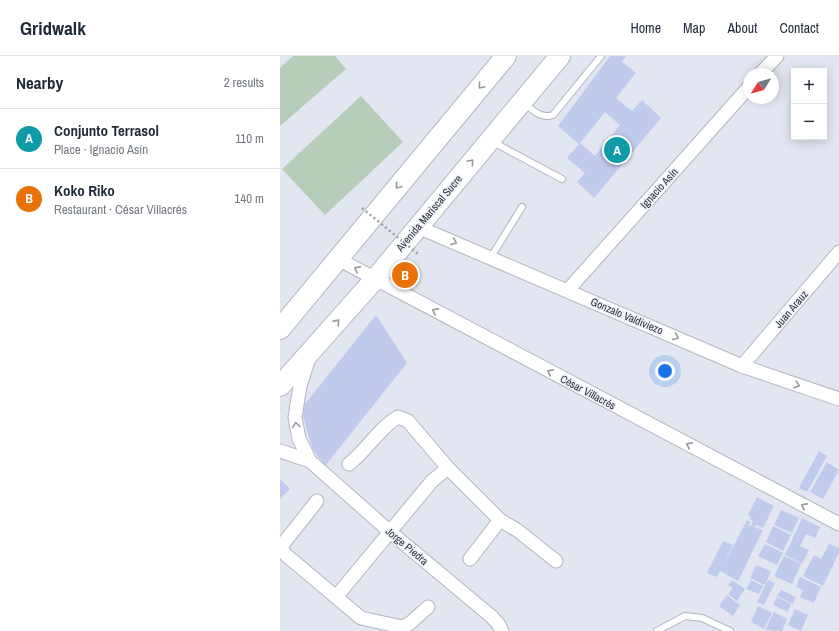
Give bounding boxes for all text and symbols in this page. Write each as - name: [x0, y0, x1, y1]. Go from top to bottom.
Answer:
- text: Gridwalk: [20, 15, 86, 41]
- text: Home: [630, 19, 661, 37]
- text: Map: [683, 19, 705, 37]
- text: About: [727, 19, 757, 37]
- text: Contact: [779, 19, 819, 37]
- north arrow: [743, 68, 779, 104]
- map controls: [791, 68, 827, 140]
- button: +: [791, 68, 827, 104]
- text: Nearby: [16, 71, 63, 94]
- text: 2 results: [224, 74, 264, 91]
- one-way arrow: [478, 81, 485, 89]
- button: −: [791, 104, 827, 140]
- text: Conjunto Terrasol: [54, 120, 159, 141]
- text: A: [25, 130, 33, 147]
- text: 110 m: [235, 130, 264, 147]
- pin: A: [604, 135, 630, 165]
- text: Place · Ignacio Asín: [54, 141, 148, 158]
- one-way arrow: [467, 160, 474, 167]
- street label: Ignacio Asín: [637, 165, 681, 211]
- street label: Avenida Mariscal Sucre: [392, 172, 465, 255]
- text: Koko Riko: [54, 180, 115, 201]
- one-way arrow: [396, 182, 403, 189]
- text: B: [25, 190, 33, 207]
- text: 140 m: [234, 190, 264, 207]
- text: Restaurant · César Villacrés: [54, 201, 187, 218]
- one-way arrow: [449, 237, 457, 245]
- pin: B: [392, 260, 418, 290]
- one-way arrow: [354, 266, 361, 274]
- street label: Juan Arauz: [771, 287, 811, 331]
- street label: Gonzalo Valdiviezo: [589, 294, 665, 338]
- one-way arrow: [431, 308, 439, 316]
- one-way arrow: [332, 320, 339, 327]
- one-way arrow: [672, 332, 680, 340]
- your location: [655, 361, 675, 381]
- one-way arrow: [546, 369, 554, 376]
- street label: César Villacrés: [558, 372, 619, 413]
- one-way arrow: [793, 380, 800, 388]
- one-way arrow: [292, 422, 301, 428]
- one-way arrow: [686, 443, 693, 450]
- one-way arrow: [801, 503, 808, 511]
- street label: Jorge Piedra: [383, 524, 431, 568]

